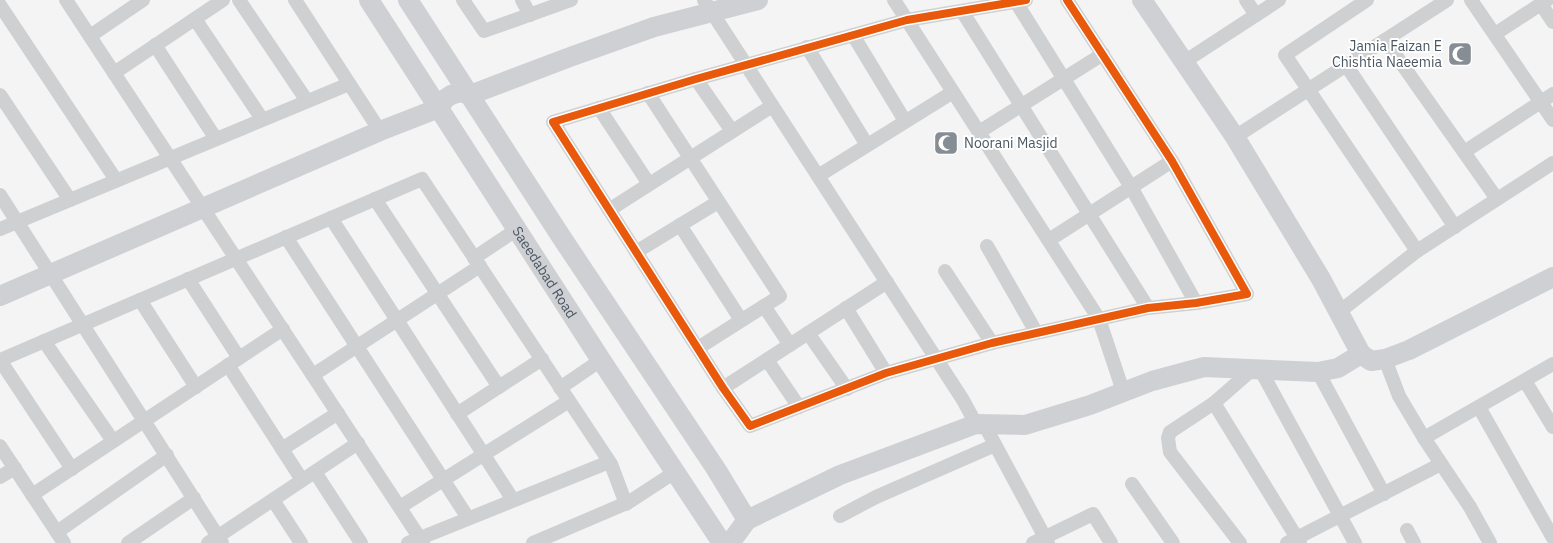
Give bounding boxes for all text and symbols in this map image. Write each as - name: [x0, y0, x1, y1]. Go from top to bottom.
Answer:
- place label: Jamia Faizan E Chishtia Naeemia: [1332, 37, 1443, 71]
- mosque icon: Jamia Faizan E Chishtia Naeemia: [1447, 41, 1473, 67]
- mosque icon: Noorani Masjid: [933, 130, 959, 156]
- place label: Noorani Masjid: [964, 134, 1058, 152]
- street label: Saeedabad Road: [508, 223, 581, 322]

